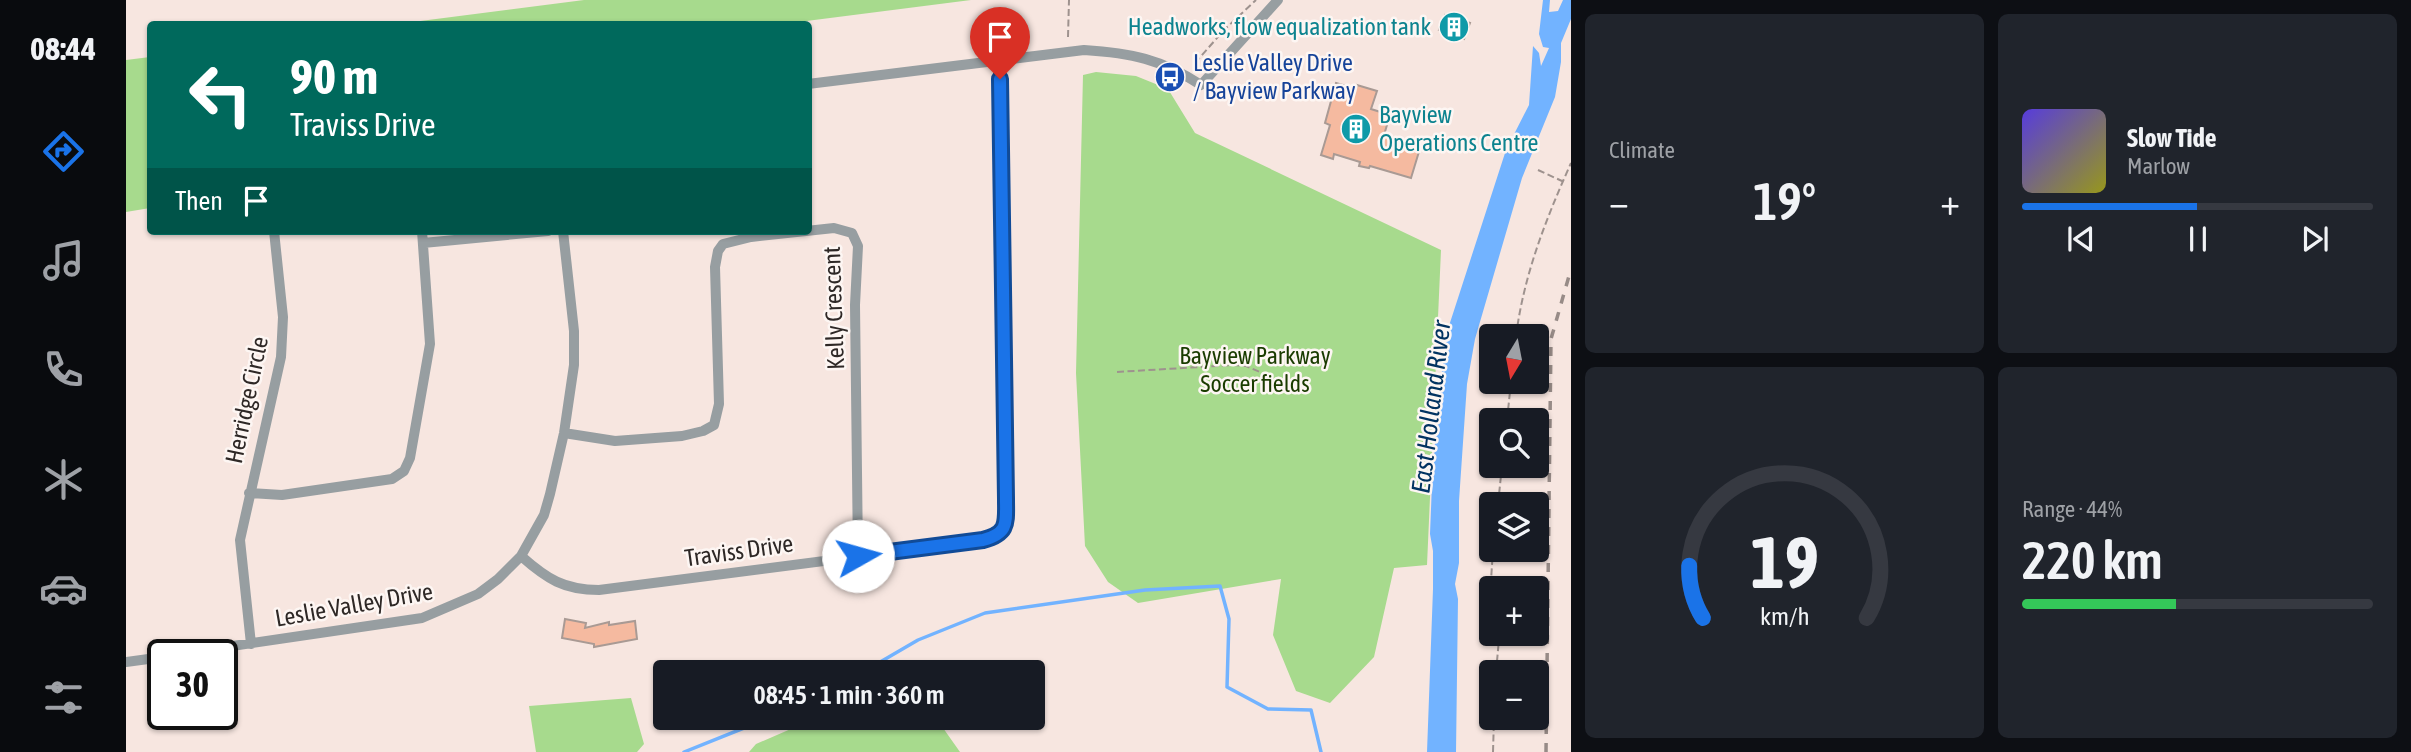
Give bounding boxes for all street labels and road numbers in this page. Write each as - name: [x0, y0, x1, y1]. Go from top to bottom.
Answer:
- street label: Kelly Crescent: [818, 246, 849, 370]
- street label: Herridge Circle: [220, 334, 273, 466]
- street label: Traviss Drive: [683, 530, 795, 571]
- street label: Leslie Valley Drive: [273, 577, 435, 632]

